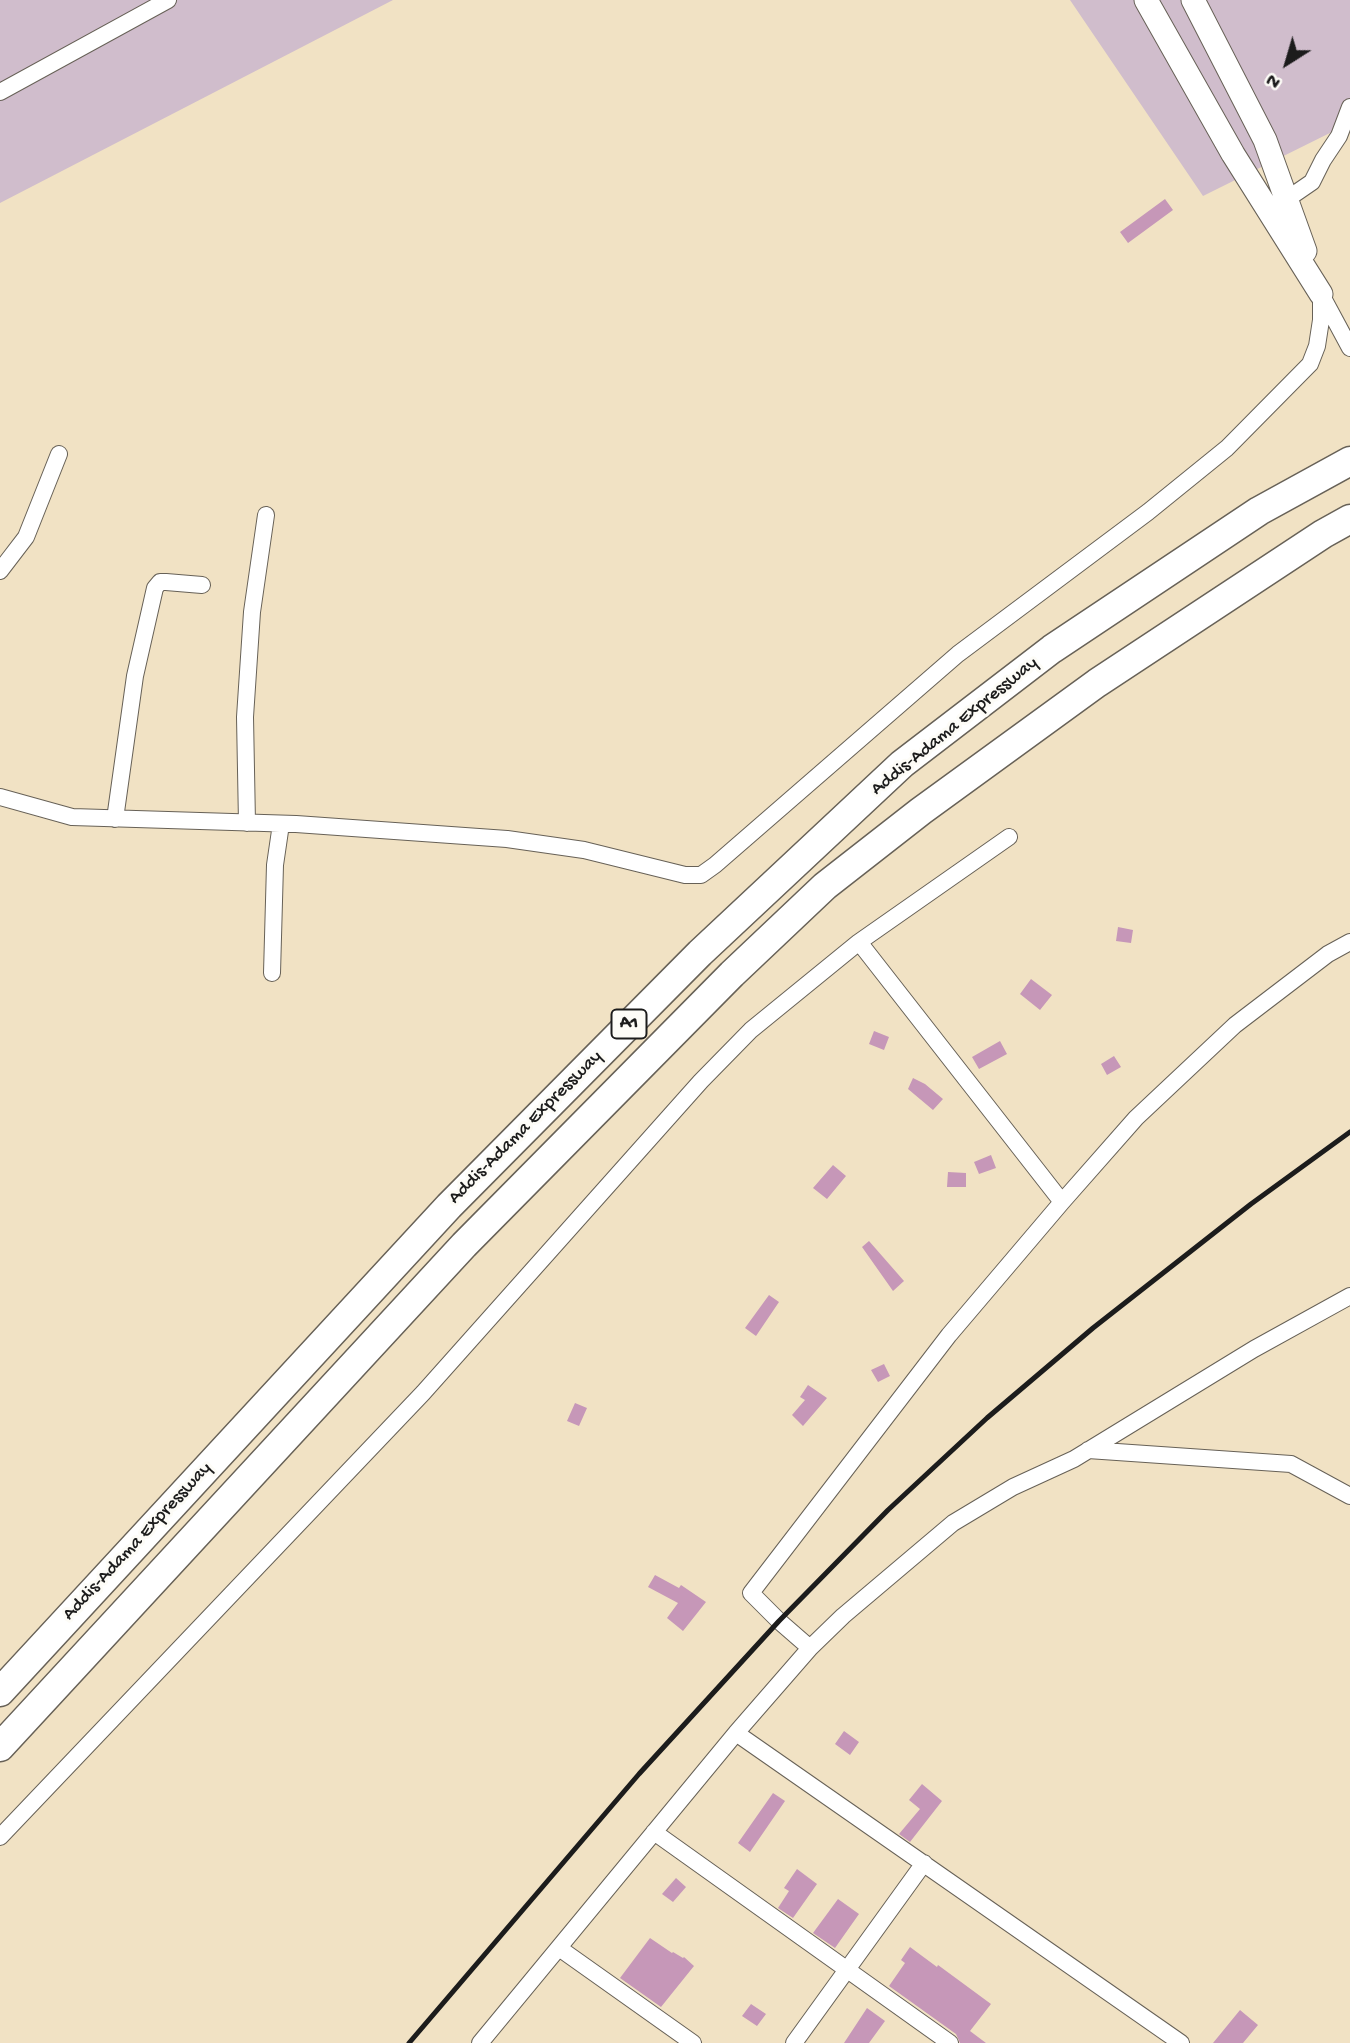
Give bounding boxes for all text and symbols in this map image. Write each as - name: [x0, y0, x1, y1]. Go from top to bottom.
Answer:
- north arrow: [1252, 28, 1322, 98]
- text: N: [1262, 67, 1286, 93]
- street label: Addis-Adama Expressway: [867, 653, 1043, 801]
- road number: A1: [612, 1009, 646, 1038]
- street label: Addis-Adama Expressway: [444, 1046, 608, 1210]
- street label: Addis-Adama Expressway: [59, 1458, 217, 1626]

